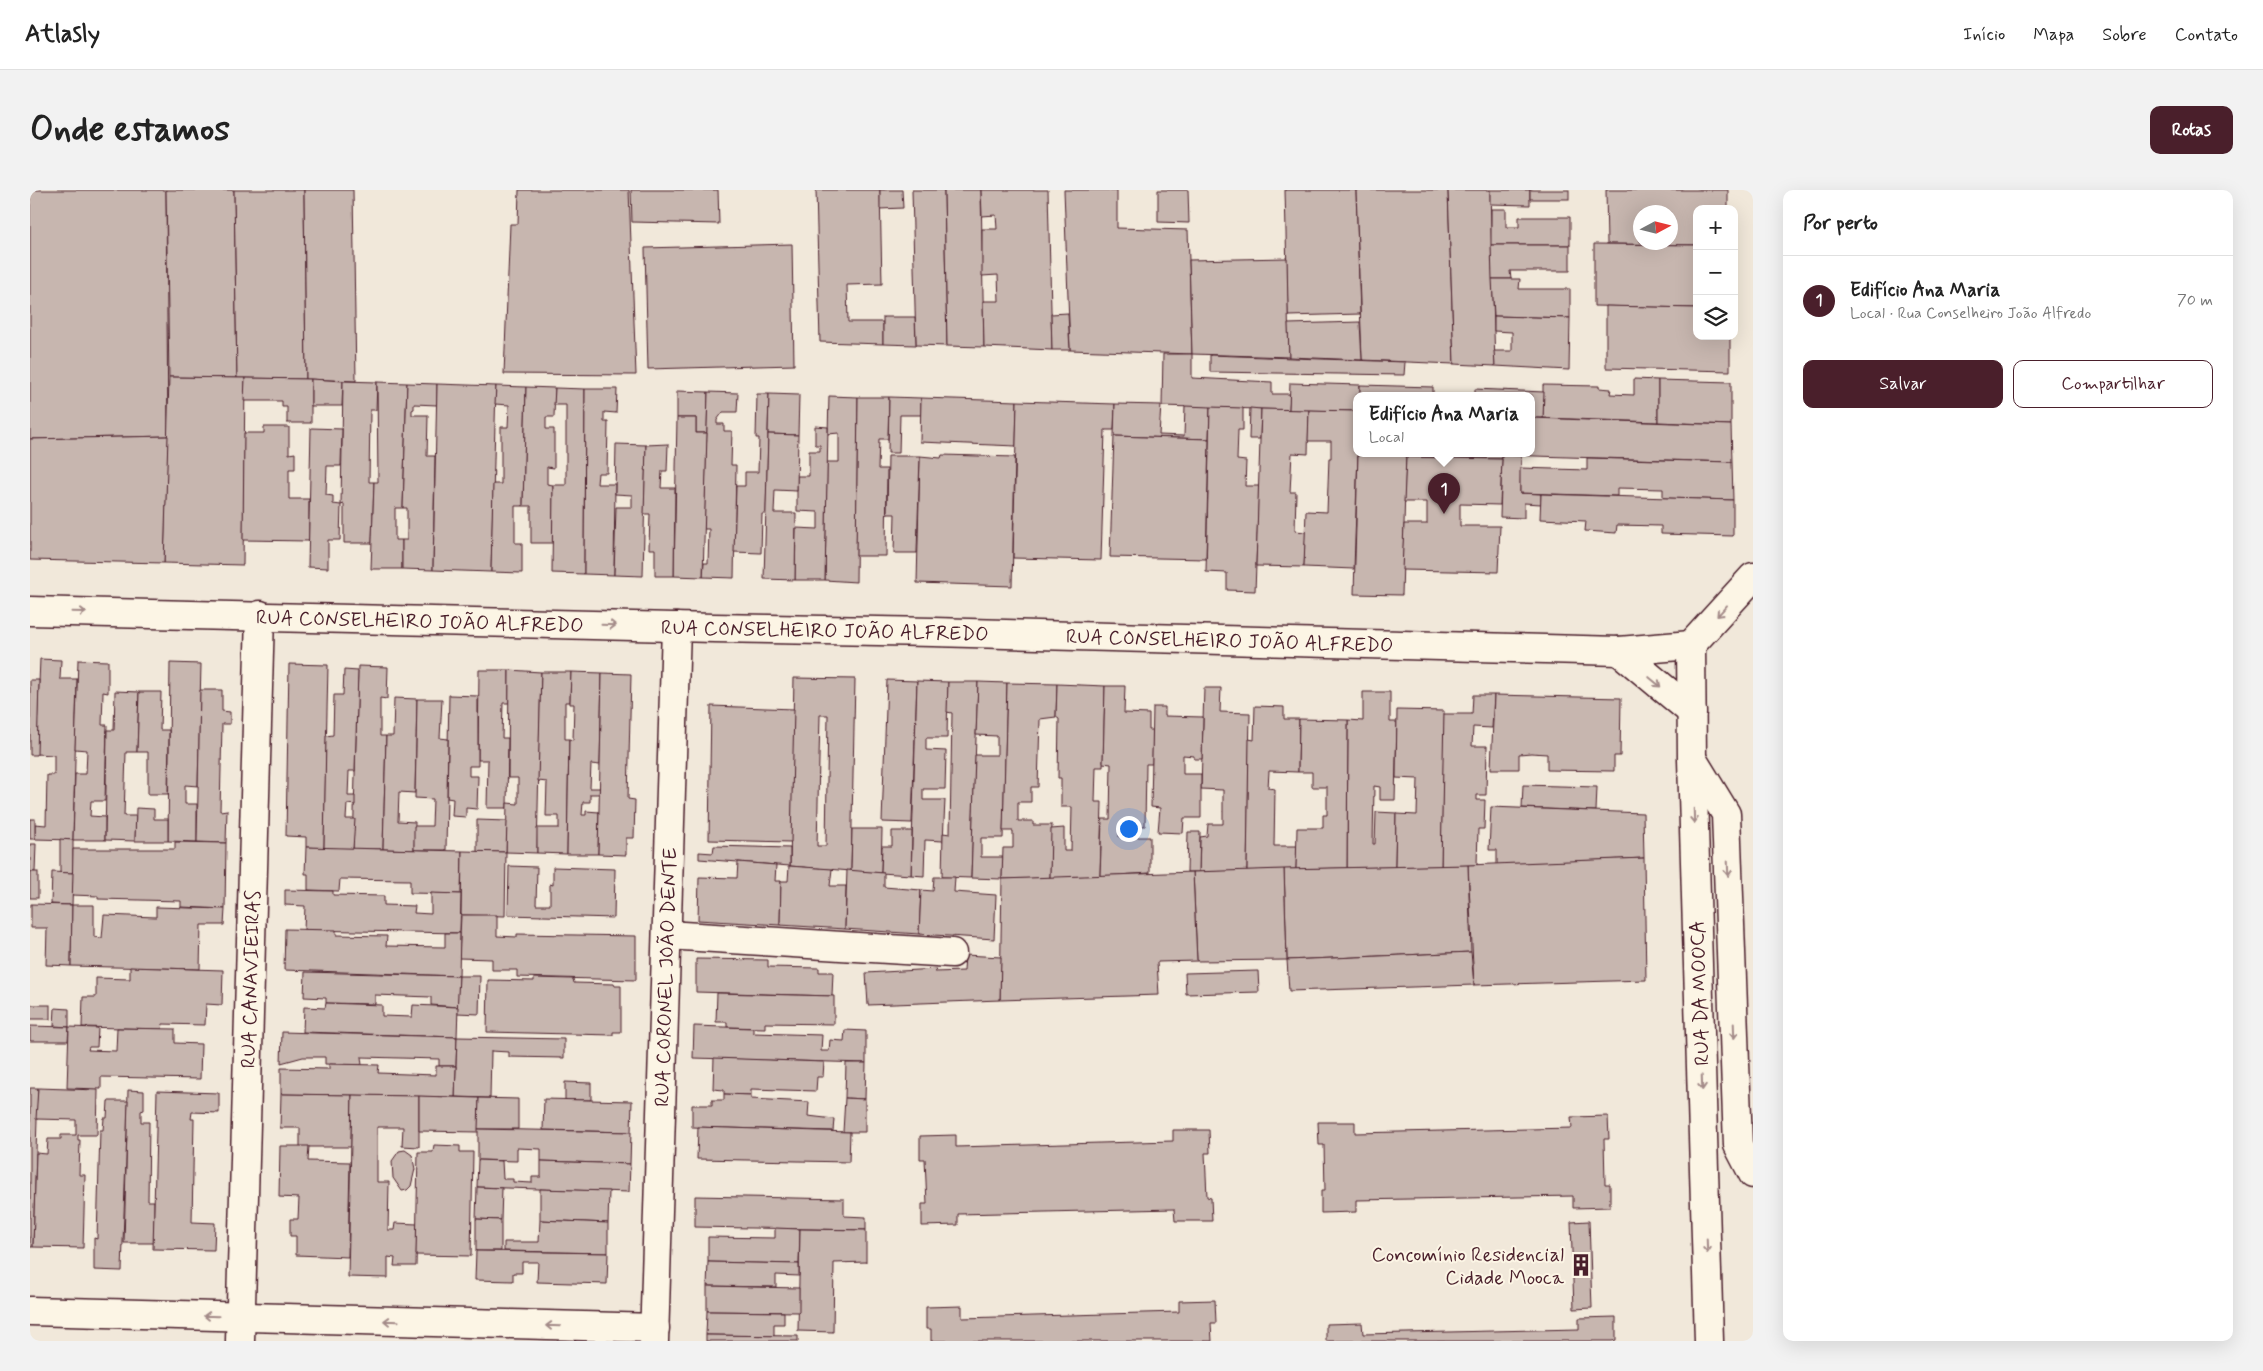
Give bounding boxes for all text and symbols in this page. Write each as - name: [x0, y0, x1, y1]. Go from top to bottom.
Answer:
- text: Atlasly: [25, 19, 100, 50]
- text: Início: [1963, 23, 2005, 47]
- text: Mapa: [2033, 23, 2074, 47]
- text: Sobre: [2102, 23, 2147, 47]
- text: Contato: [2175, 23, 2238, 47]
- button: Rotas: [2150, 106, 2233, 154]
- text: Onde estamos: [30, 107, 230, 153]
- north arrow: [1633, 205, 1678, 250]
- map controls: [1693, 205, 1738, 340]
- button: +: [1693, 205, 1738, 250]
- text: Por perto: [1803, 209, 1878, 237]
- button: −: [1693, 250, 1738, 295]
- text: Edifício Ana Maria: [1850, 278, 2000, 303]
- text: 1: [1815, 290, 1823, 311]
- text: 70 m: [2177, 290, 2213, 311]
- button: layers: [1693, 295, 1738, 340]
- text: Local · Rua Conselheiro João Alfredo: [1850, 303, 2091, 324]
- button: Salvar: [1803, 360, 2003, 408]
- button: Compartilhar: [2013, 360, 2213, 408]
- popup: [1353, 392, 1535, 457]
- text: Edifício Ana Maria: [1369, 402, 1519, 427]
- text: Local: [1369, 427, 1404, 448]
- pin: 1: [1428, 473, 1460, 514]
- street label: RUA CONSELHEIRO JOÃO ALFREDO: [256, 605, 584, 640]
- one-way arrow: [1716, 605, 1728, 617]
- one-way arrow: [70, 607, 86, 617]
- street label: RUA CONSELHEIRO JOÃO ALFREDO: [661, 615, 989, 649]
- one-way arrow: [600, 620, 616, 630]
- street label: RUA CONSELHEIRO JOÃO ALFREDO: [1065, 624, 1394, 660]
- one-way arrow: [1649, 676, 1662, 687]
- one-way arrow: [1689, 808, 1699, 824]
- your location: [1116, 816, 1142, 842]
- street label: RUA CORONEL JOÃO DENTE: [649, 847, 684, 1107]
- one-way arrow: [1723, 860, 1732, 876]
- street label: RUA CANAVIEIRAS: [236, 890, 267, 1069]
- street label: RUA DA MOOCA: [1684, 920, 1717, 1066]
- one-way arrow: [1729, 1023, 1738, 1039]
- one-way arrow: [1697, 1075, 1707, 1091]
- one-way arrow: [1702, 1238, 1711, 1254]
- place label: Concomínio Residencial Cidade Mooca: [1371, 1242, 1565, 1292]
- building icon: Concomínio Residencial Cidade Mooca: [1568, 1252, 1594, 1278]
- one-way arrow: [203, 1312, 219, 1321]
- one-way arrow: [383, 1316, 400, 1326]
- one-way arrow: [546, 1321, 562, 1330]

